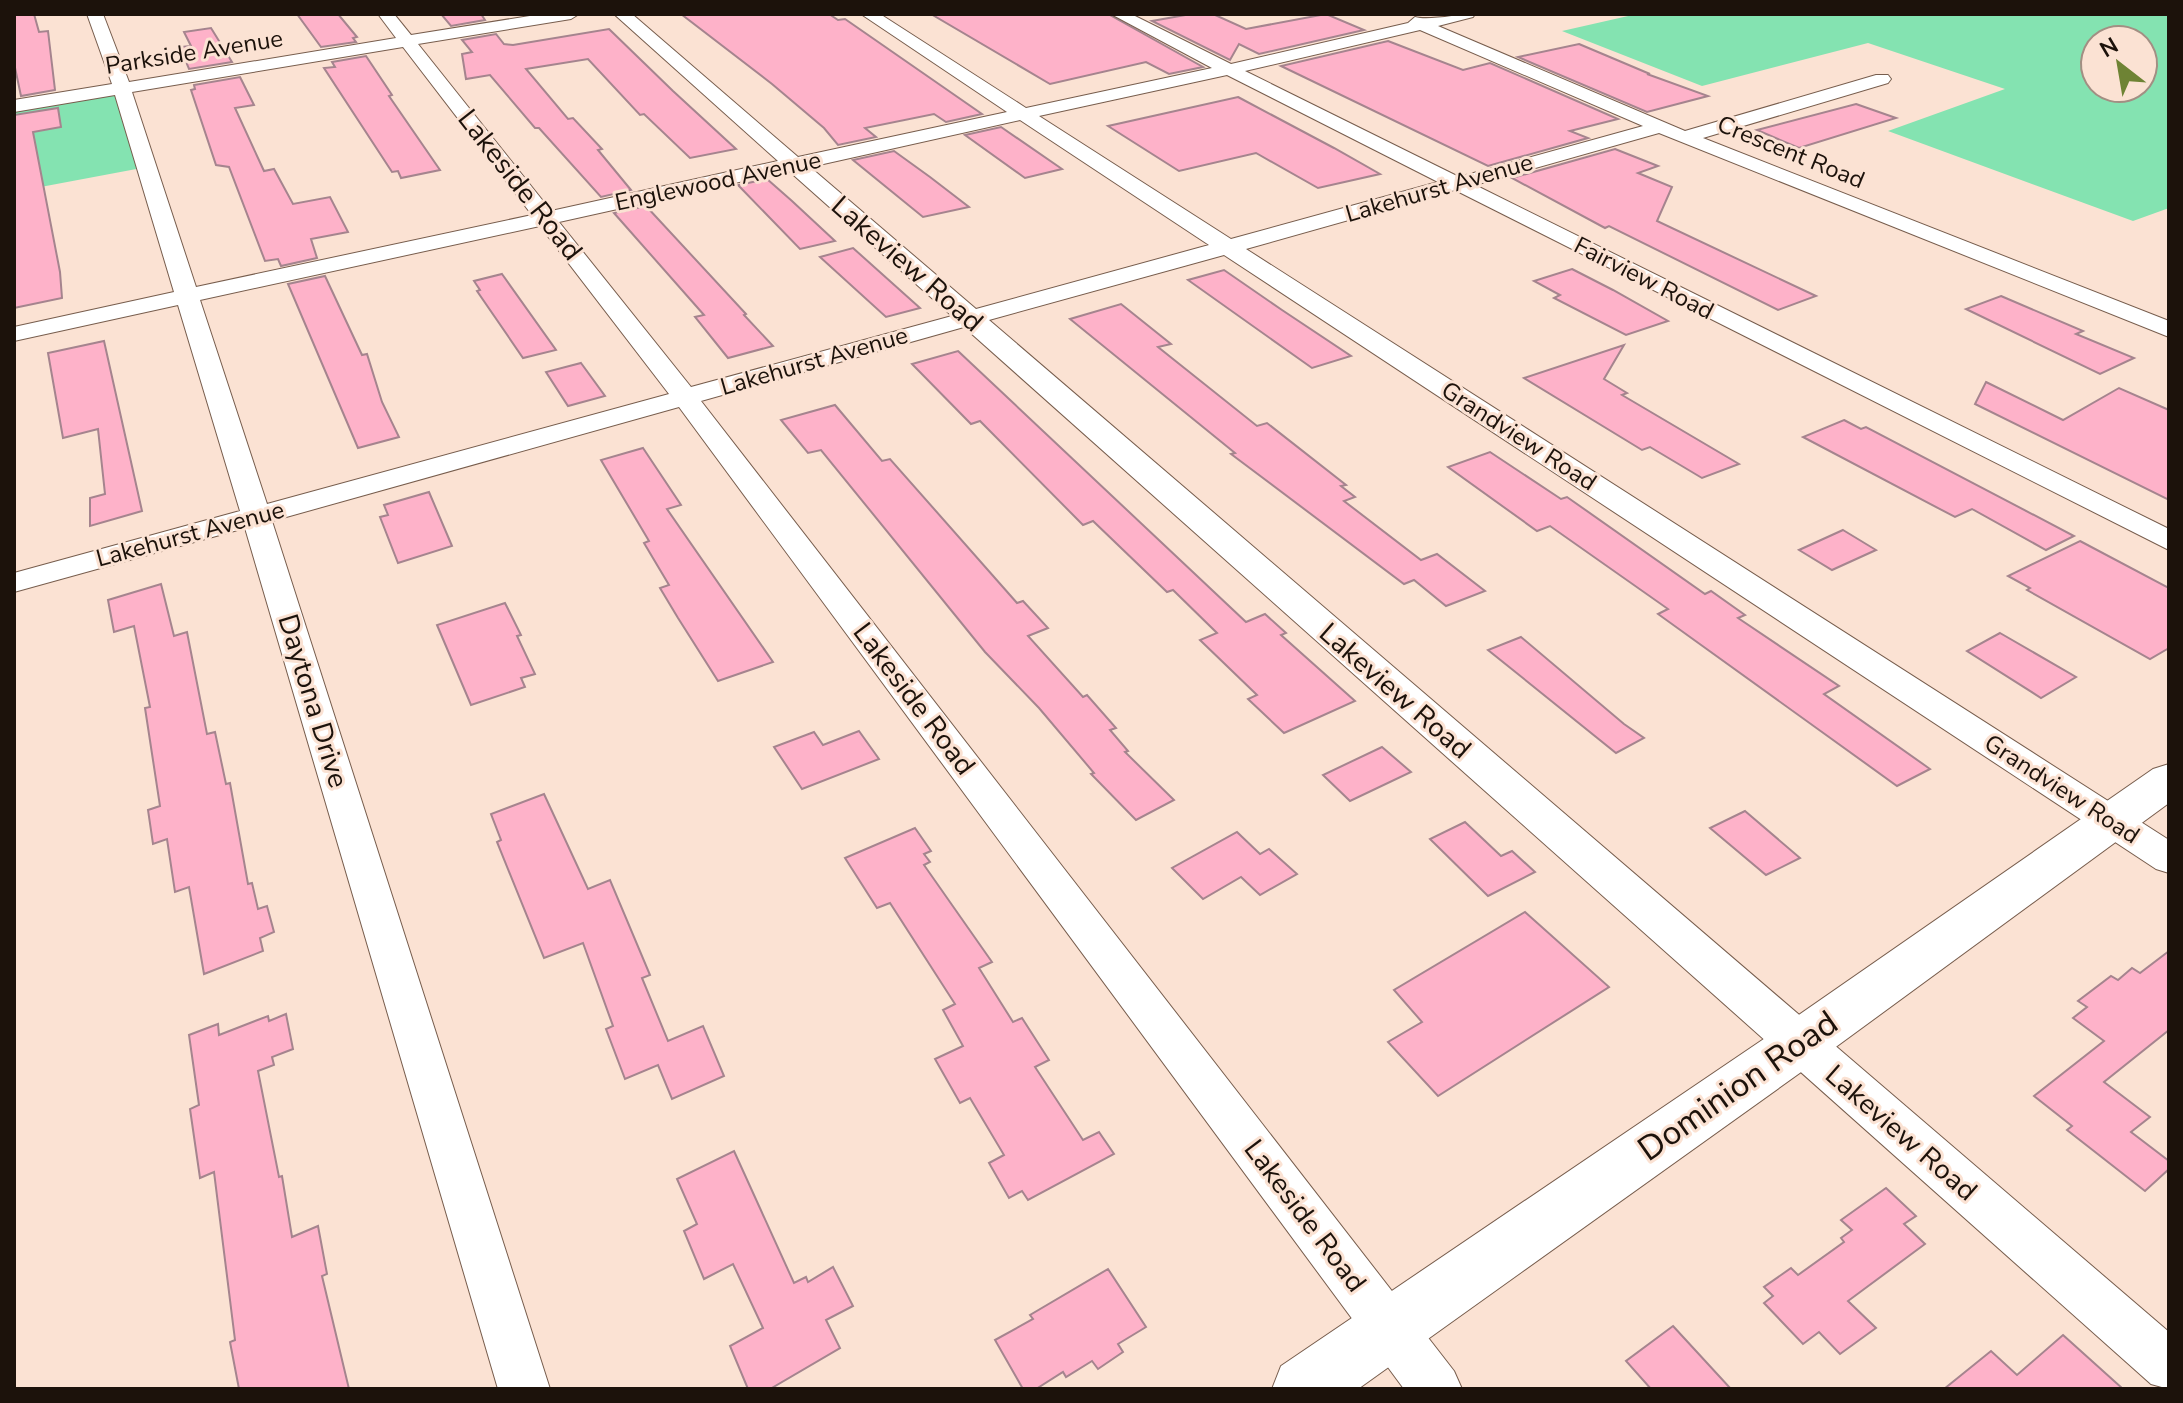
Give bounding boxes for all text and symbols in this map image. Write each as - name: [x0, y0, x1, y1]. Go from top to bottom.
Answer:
- street label: Parkside Avenue: [103, 22, 285, 82]
- north arrow: [2079, 24, 2159, 104]
- text: N: [2094, 31, 2124, 65]
- street label: Lakeside Road: [449, 102, 591, 268]
- street label: Crescent Road: [1712, 108, 1870, 196]
- street label: Englewood Avenue: [612, 144, 824, 218]
- street label: Lakehurst Avenue: [1342, 146, 1536, 230]
- street label: Lakeview Road: [823, 187, 991, 341]
- street label: Fairview Road: [1569, 229, 1719, 327]
- street label: Lakehurst Avenue: [717, 319, 911, 403]
- street label: Grandview Road: [1435, 374, 1603, 498]
- street label: Lakehurst Avenue: [92, 494, 288, 574]
- street label: Daytona Drive: [269, 610, 357, 792]
- street label: Lakeview Road: [1311, 614, 1479, 768]
- street label: Lakeside Road: [844, 615, 984, 783]
- street label: Grandview Road: [1978, 727, 2146, 851]
- street label: Dominion Road: [1629, 1000, 1847, 1172]
- street label: Lakeview Road: [1817, 1056, 1985, 1210]
- street label: Lakeside Road: [1235, 1132, 1375, 1300]

